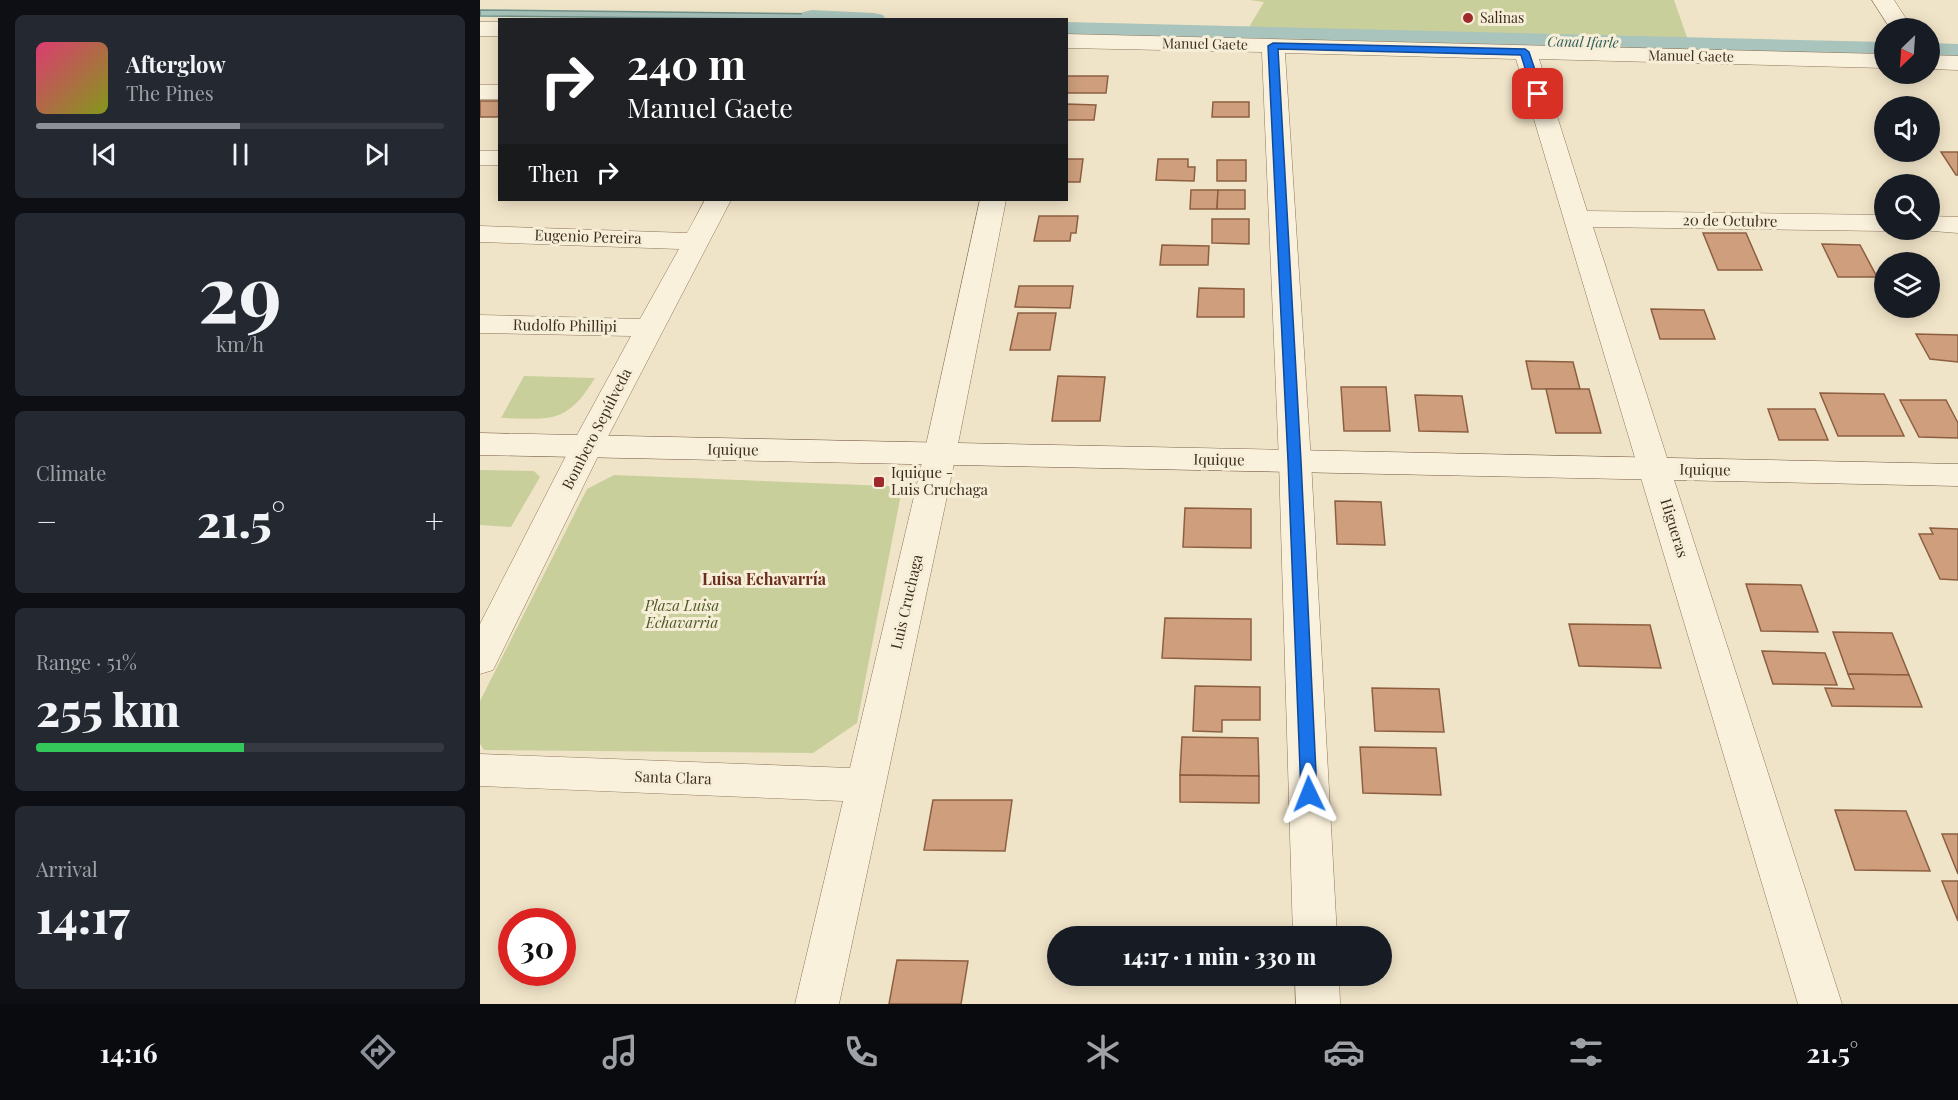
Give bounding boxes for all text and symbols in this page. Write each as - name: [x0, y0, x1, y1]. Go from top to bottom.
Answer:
- place label: Salinas: [1480, 8, 1524, 27]
- marker: Salinas: [1461, 11, 1475, 25]
- north arrow: [1874, 18, 1940, 84]
- map controls: [1874, 18, 1940, 318]
- water label: Canal Ifarle: [1547, 31, 1619, 52]
- street label: Manuel Gaete: [1162, 33, 1248, 54]
- text: 240 m: [627, 35, 746, 91]
- icon: right: [528, 42, 606, 120]
- street label: Manuel Gaete: [1648, 45, 1734, 66]
- text: Afterglow: [126, 49, 226, 79]
- pin: [1512, 68, 1563, 119]
- icon: arrive: [1521, 77, 1554, 110]
- text: The Pines: [126, 79, 214, 106]
- text: Manuel Gaete: [627, 89, 793, 125]
- button: sound: [1874, 96, 1940, 162]
- icon: previous: [88, 138, 121, 171]
- icon: pause: [224, 138, 257, 171]
- icon: next: [360, 138, 393, 171]
- icon: right: [591, 156, 624, 189]
- text: Then: [528, 158, 579, 188]
- button: search: [1874, 174, 1940, 240]
- street label: 20 de Octubre: [1682, 209, 1778, 231]
- street label: Eugenio Pereira: [534, 224, 642, 248]
- text: 29: [198, 239, 282, 343]
- button: layers: [1874, 252, 1940, 318]
- street label: Rudolfo Phillipi: [513, 314, 618, 336]
- text: km/h: [216, 330, 264, 357]
- street label: Bombero Sepúlveda: [557, 364, 636, 493]
- street label: Iquique: [707, 439, 759, 459]
- street label: Iquique: [1193, 449, 1245, 469]
- text: Climate: [36, 459, 106, 486]
- street label: Iquique: [1679, 459, 1731, 479]
- place label: Iquique - Luis Cruchaga: [891, 462, 988, 499]
- marker: Iquique - Luis Cruchaga: [872, 475, 886, 489]
- text: 21.5°: [197, 489, 285, 549]
- street label: Higueras: [1657, 496, 1693, 560]
- text: −: [36, 498, 57, 542]
- text: +: [425, 498, 444, 542]
- street label: Luis Cruchaga: [885, 552, 927, 651]
- district label: Luisa Echavarría: [702, 568, 827, 589]
- park label: Plaza Luisa Echavarria: [644, 595, 719, 632]
- text: Range · 51%: [36, 648, 137, 675]
- text: 255 km: [36, 678, 180, 738]
- position arrow: [1277, 762, 1341, 826]
- street label: Santa Clara: [634, 766, 712, 788]
- text: Arrival: [36, 855, 98, 882]
- text: 14:17: [36, 885, 130, 945]
- speed limit sign: 30: [498, 908, 576, 986]
- text: 14:17 · 1 min · 330 m: [1123, 941, 1316, 971]
- icon: directions: [357, 1031, 399, 1073]
- icon: music: [599, 1031, 641, 1073]
- icon: phone: [840, 1031, 882, 1073]
- icon: climate: [1082, 1031, 1124, 1073]
- icon: car: [1323, 1031, 1365, 1073]
- icon: filters: [1565, 1031, 1607, 1073]
- text: 14:16: [100, 1034, 158, 1070]
- text: 21.5°: [1806, 1034, 1858, 1070]

